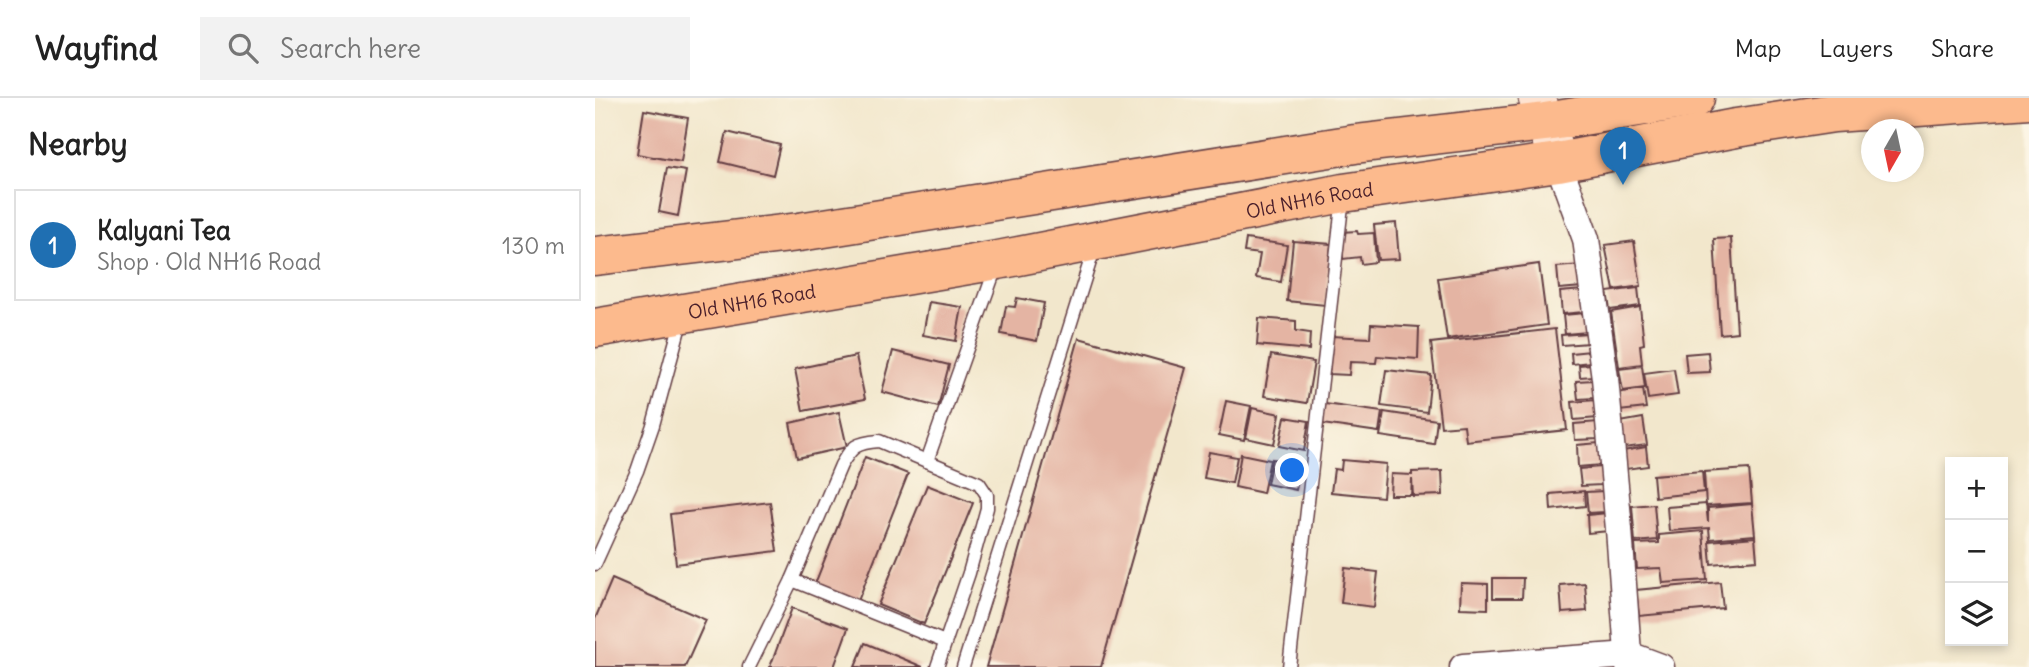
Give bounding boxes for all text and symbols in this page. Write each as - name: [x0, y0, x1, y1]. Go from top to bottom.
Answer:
- search box: [200, 17, 690, 80]
- text: Wayfind: [35, 27, 158, 69]
- icon: search: [224, 29, 262, 67]
- text: Search here: [280, 32, 421, 65]
- text: Map: [1735, 33, 1781, 63]
- text: Layers: [1819, 33, 1893, 63]
- text: Share: [1931, 33, 1994, 63]
- north arrow: [1861, 119, 1924, 182]
- text: Nearby: [28, 125, 128, 163]
- pin: 1: [1600, 127, 1646, 185]
- street label: Old NH16 Road: [1244, 177, 1375, 224]
- text: Kalyani Tea: [97, 214, 231, 247]
- text: 1: [48, 231, 58, 260]
- text: 130 m: [502, 231, 565, 260]
- text: Shop · Old NH16 Road: [97, 247, 321, 276]
- street label: Old NH16 Road: [686, 279, 817, 324]
- your location: [1275, 453, 1309, 487]
- map controls: [1945, 457, 2008, 646]
- button: +: [1945, 457, 2008, 520]
- button: −: [1945, 520, 2008, 583]
- button: layers: [1945, 583, 2008, 646]

